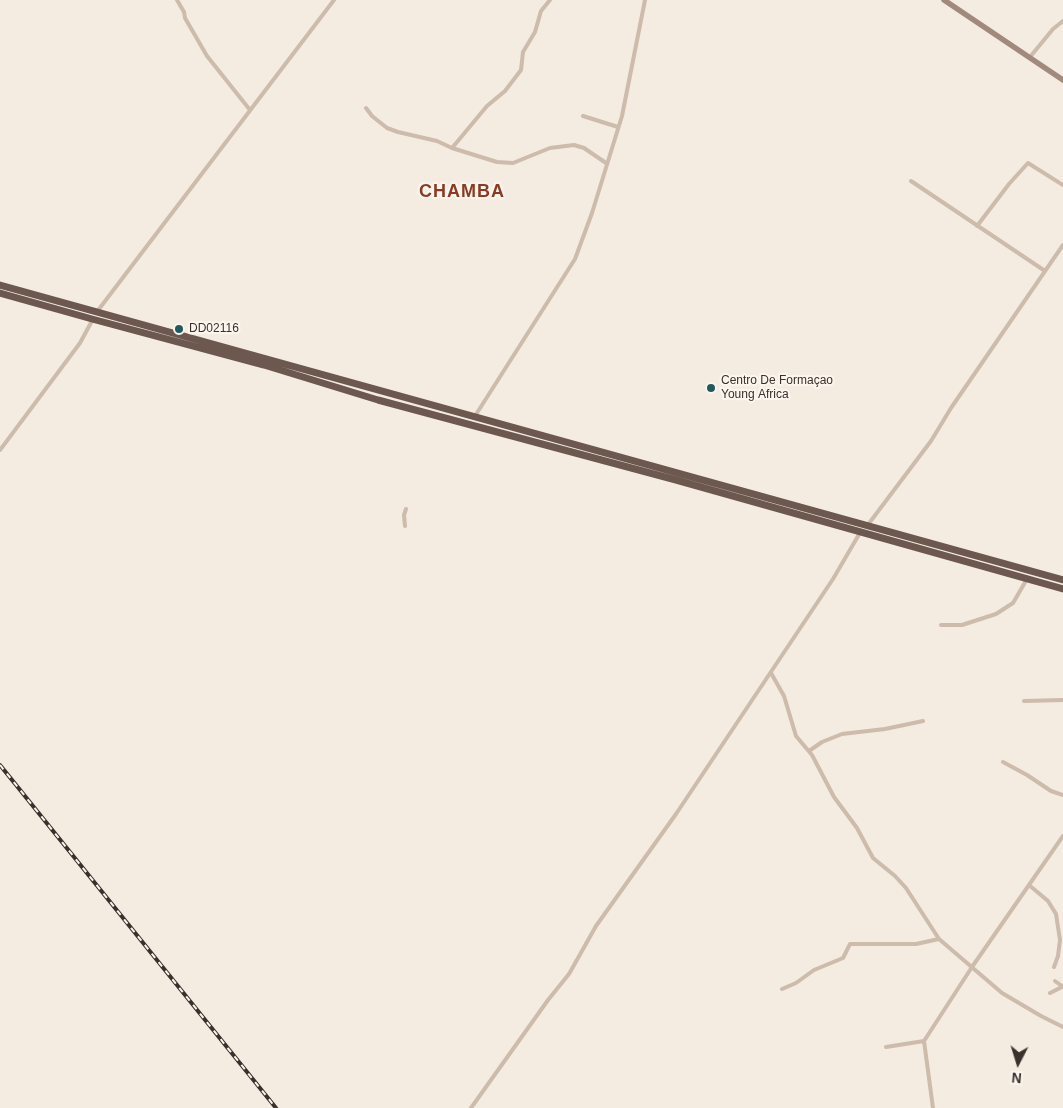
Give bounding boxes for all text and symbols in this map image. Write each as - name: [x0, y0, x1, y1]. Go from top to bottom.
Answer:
- district label: CHAMBA: [418, 181, 506, 203]
- place label: DD02116: [189, 322, 239, 336]
- marker: DD02116: [173, 323, 185, 335]
- place label: Centro De Formaçao Young Africa: [721, 374, 833, 402]
- marker: Centro De Formaçao Young Africa: [705, 382, 717, 394]
- north arrow: [993, 1038, 1043, 1088]
- text: N: [1011, 1070, 1022, 1086]

